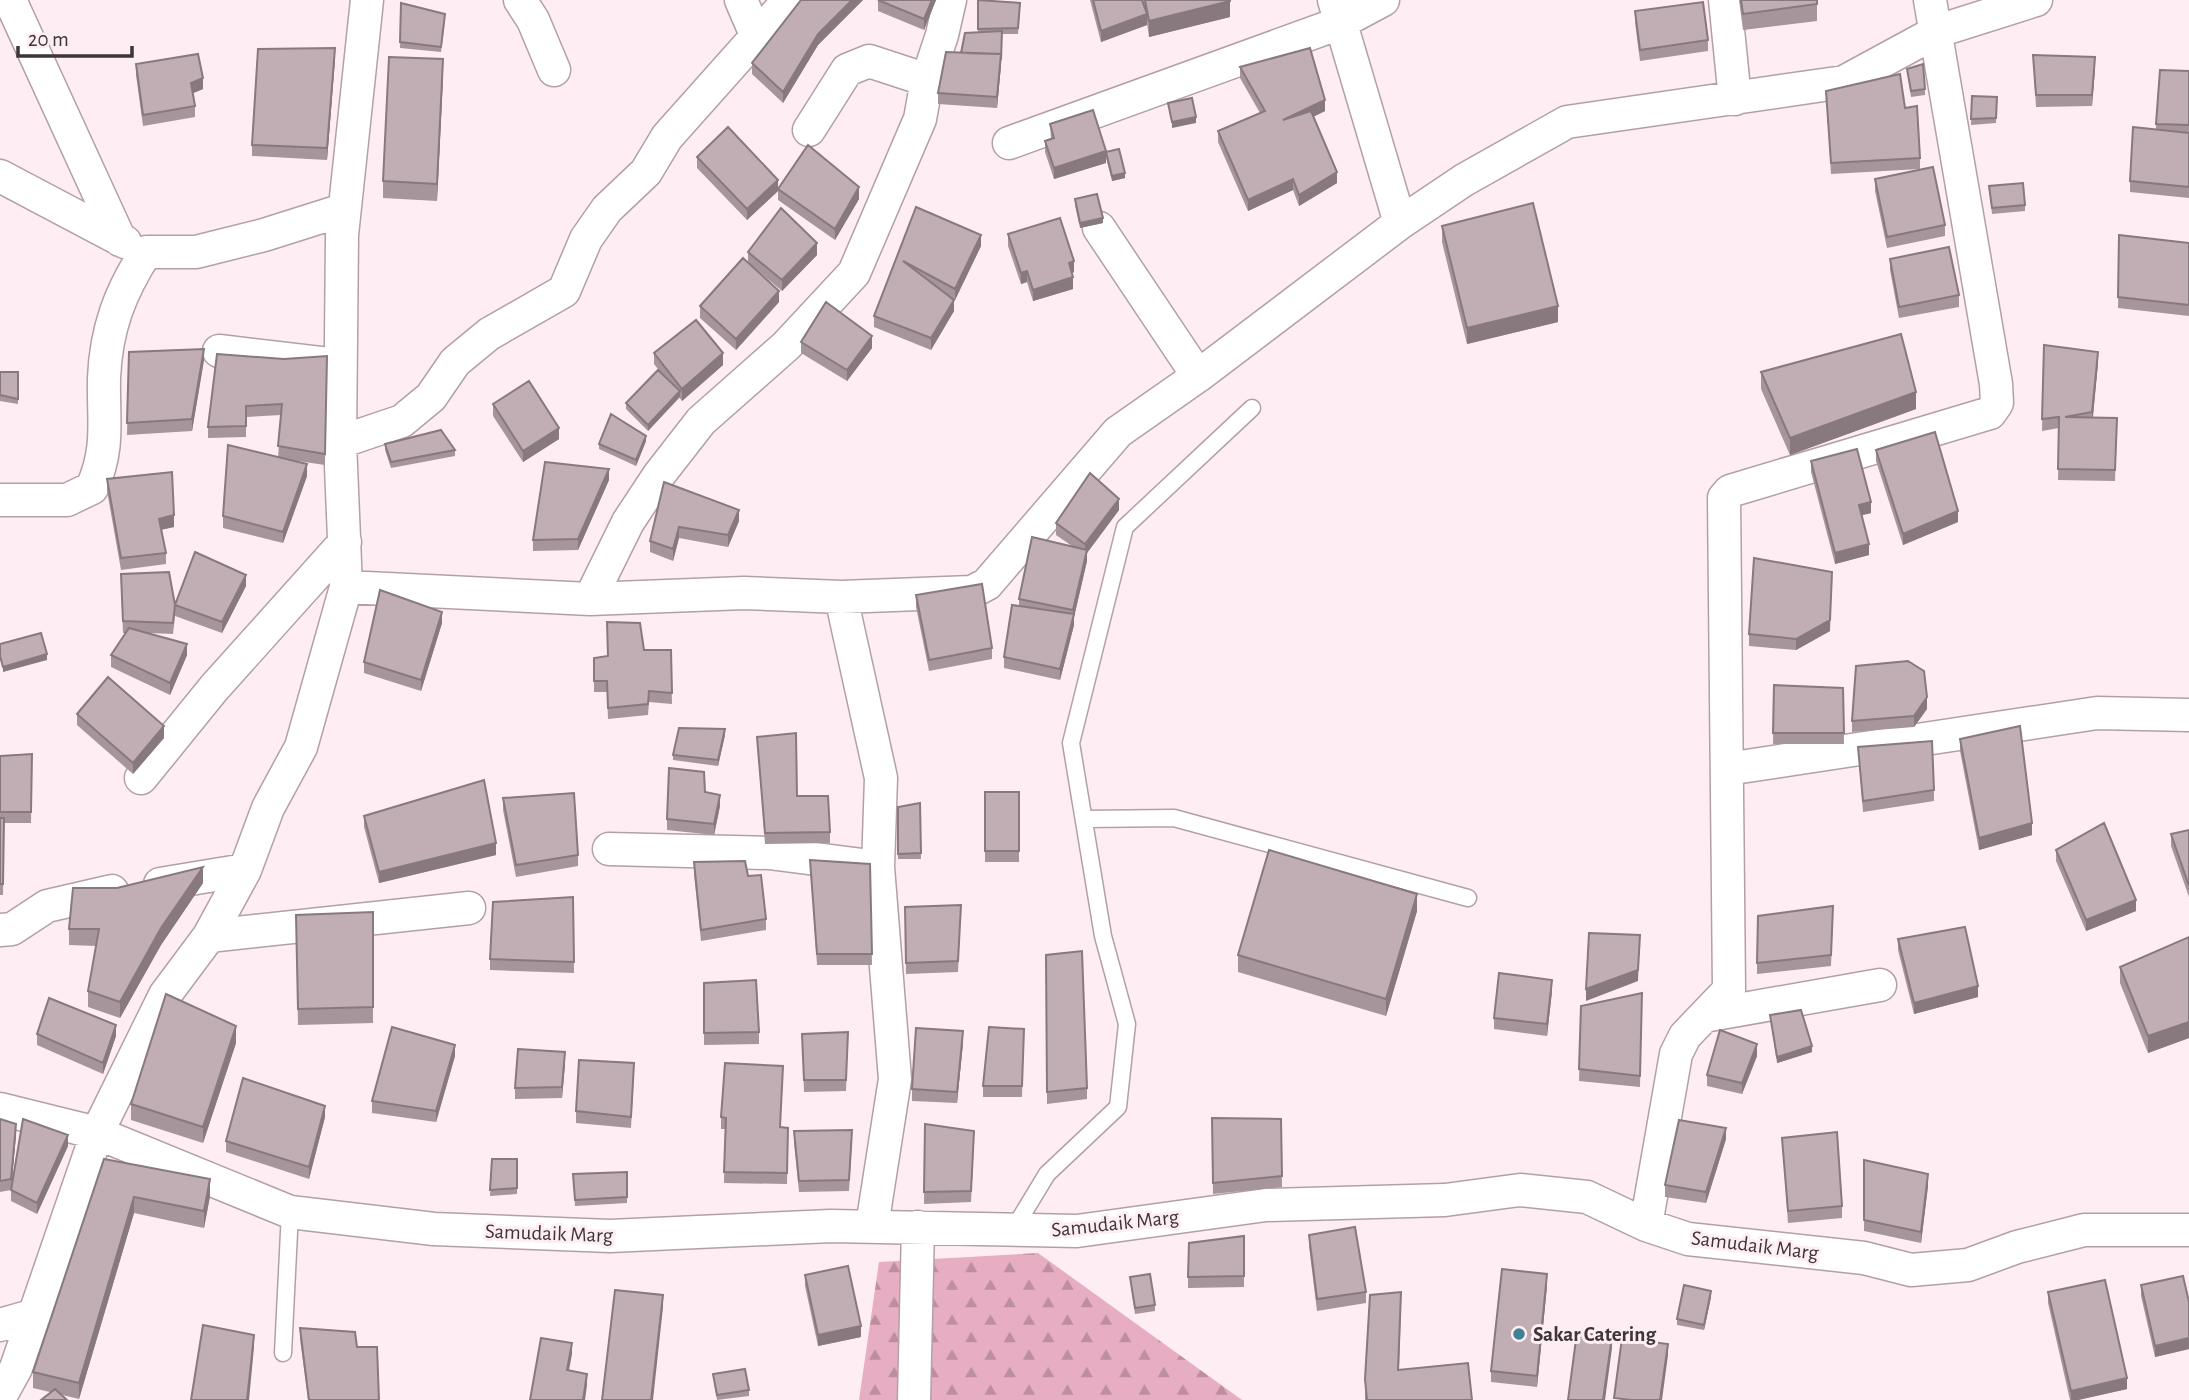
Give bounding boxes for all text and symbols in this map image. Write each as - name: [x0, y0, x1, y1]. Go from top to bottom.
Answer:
- scale bar: [18, 14, 131, 58]
- text: 20 m: [28, 29, 69, 50]
- street label: Samudaik Marg: [1050, 1206, 1181, 1241]
- street label: Samudaik Marg: [485, 1221, 614, 1246]
- street label: Samudaik Marg: [1690, 1227, 1821, 1264]
- place label: Sakar Catering: [1533, 1324, 1656, 1345]
- marker: Sakar Catering: [1511, 1326, 1527, 1342]

